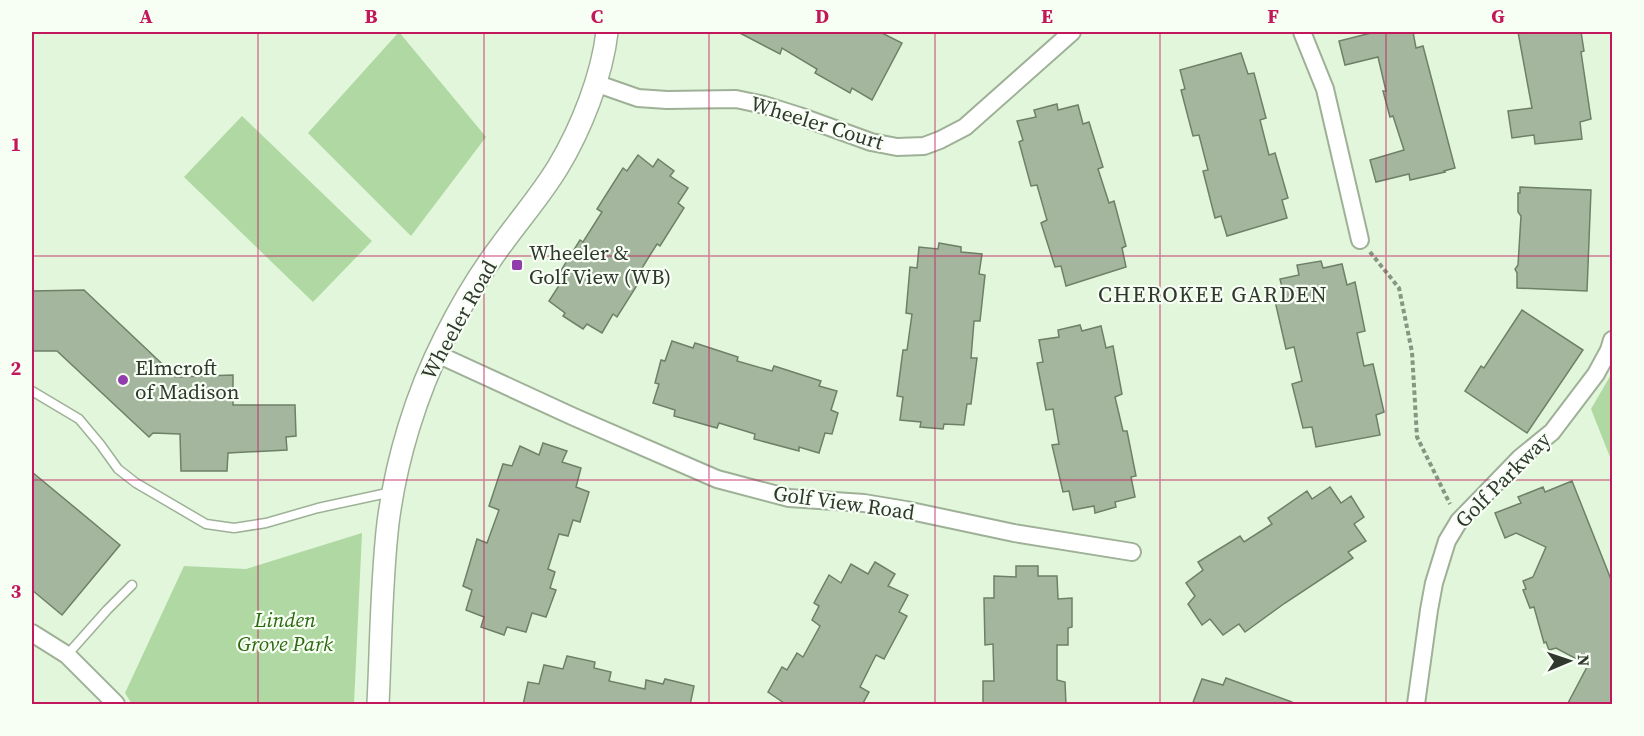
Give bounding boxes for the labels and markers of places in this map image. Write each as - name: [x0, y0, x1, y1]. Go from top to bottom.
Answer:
- place label: Wheeler & Golf View (WB): [529, 238, 671, 291]
- marker: Wheeler & Golf View (WB): [510, 258, 524, 272]
- place label: Elmcroft of Madison: [135, 353, 240, 406]
- marker: Elmcroft of Madison: [116, 373, 130, 387]

